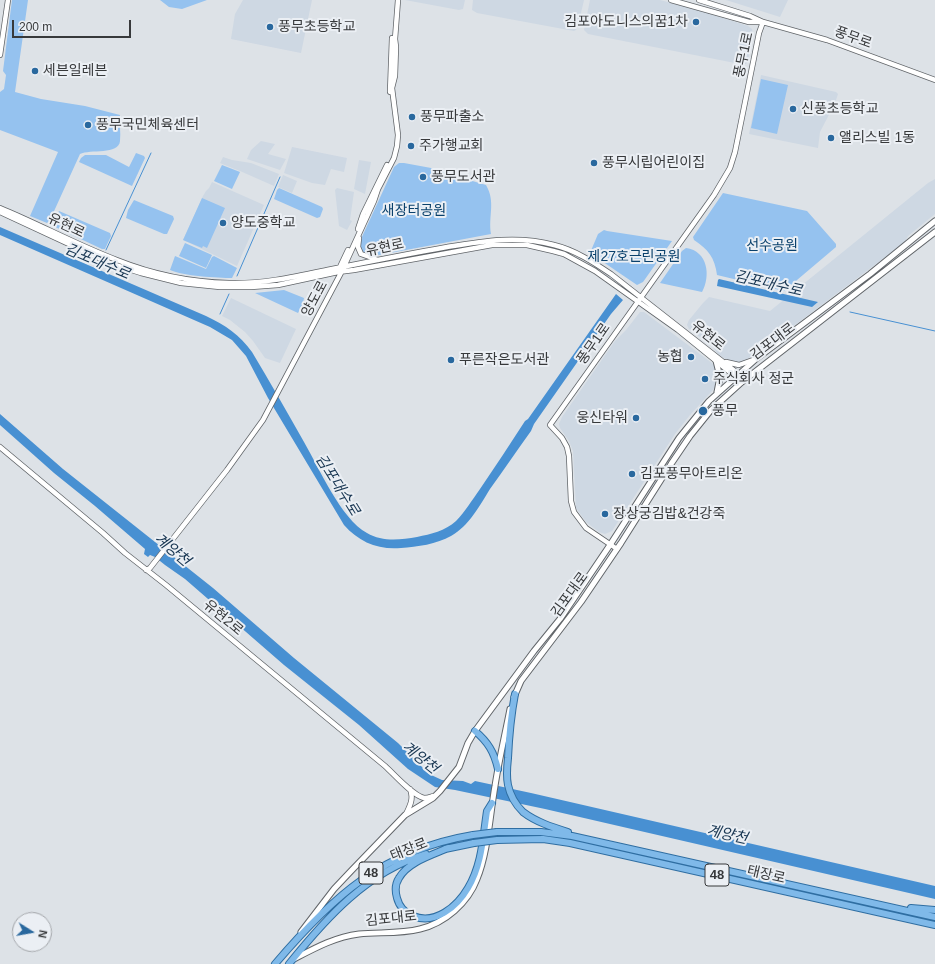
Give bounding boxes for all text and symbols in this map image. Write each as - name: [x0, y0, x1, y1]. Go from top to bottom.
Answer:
- scale bar: [14, 12, 133, 38]
- place label: 김포아도니스의꿈1차: [564, 14, 688, 30]
- marker: 김포아도니스의꿈1차: [691, 17, 701, 27]
- place label: 풍무초등학교: [278, 19, 355, 35]
- text: 200 m: [19, 20, 52, 34]
- marker: 풍무초등학교: [265, 22, 275, 32]
- street label: 풍무로: [832, 23, 874, 53]
- street label: 풍무1로: [731, 31, 757, 79]
- place label: 세븐일레븐: [43, 63, 107, 79]
- marker: 세븐일레븐: [30, 66, 40, 76]
- place label: 신풍초등학교: [801, 101, 878, 117]
- marker: 신풍초등학교: [788, 104, 798, 114]
- place label: 풍무파출소: [420, 109, 484, 125]
- marker: 풍무파출소: [407, 112, 417, 122]
- place label: 풍무국민체육센터: [96, 117, 199, 133]
- marker: 풍무국민체육센터: [83, 120, 93, 130]
- place label: 앨리스빌 1동: [839, 130, 915, 146]
- marker: 앨리스빌 1동: [826, 133, 836, 143]
- place label: 주가행교회: [419, 138, 483, 154]
- marker: 주가행교회: [406, 141, 416, 151]
- place label: 풍무시립어린이집: [602, 155, 705, 171]
- marker: 풍무시립어린이집: [589, 158, 599, 168]
- place label: 풍무도서관: [431, 169, 495, 185]
- marker: 풍무도서관: [418, 172, 428, 182]
- park label: 새장터공원: [382, 203, 446, 219]
- street label: 유현로: [45, 210, 87, 242]
- place label: 양도중학교: [231, 215, 295, 231]
- marker: 양도중학교: [218, 218, 228, 228]
- street label: 유현로: [364, 236, 406, 260]
- park label: 선수공원: [746, 238, 798, 254]
- water label: 김포대수로: [62, 240, 132, 284]
- park label: 제27호근린공원: [588, 249, 680, 265]
- water label: 김포대수로: [732, 267, 804, 301]
- street label: 양도로: [299, 278, 331, 320]
- street label: 유현로: [688, 317, 728, 355]
- street label: 풍무1로: [574, 320, 614, 368]
- street label: 김포대로: [747, 320, 799, 364]
- place label: 농협: [657, 349, 683, 365]
- place label: 푸른작은도서관: [459, 352, 549, 368]
- marker: 농협: [686, 352, 696, 362]
- marker: 푸른작은도서관: [446, 355, 456, 365]
- place label: 주식회사 정군: [713, 371, 794, 387]
- marker: 주식회사 정군: [700, 374, 710, 384]
- place label: 풍무: [712, 403, 738, 419]
- marker: 풍무: [697, 405, 709, 417]
- place label: 웅신타워: [576, 410, 628, 426]
- marker: 웅신타워: [631, 413, 641, 423]
- water label: 김포대수로: [311, 451, 363, 519]
- place label: 김포풍무아트리온: [640, 466, 743, 482]
- marker: 김포풍무아트리온: [627, 469, 637, 479]
- place label: 장상궁김밥&건강죽: [613, 506, 725, 522]
- marker: 장상궁김밥&건강죽: [600, 509, 610, 519]
- water label: 계양천: [150, 530, 194, 570]
- street label: 김포대로: [548, 569, 592, 621]
- street label: 유현2로: [200, 597, 246, 639]
- water label: 계양천: [398, 738, 442, 778]
- water label: 계양천: [705, 822, 749, 848]
- street label: 태장로: [388, 835, 430, 865]
- road number: 48: [359, 862, 383, 884]
- street label: 태장로: [745, 862, 787, 888]
- road number: 48: [705, 864, 729, 886]
- street label: 김포대로: [365, 908, 417, 930]
- north arrow: [12, 912, 52, 952]
- text: N: [36, 929, 49, 939]

